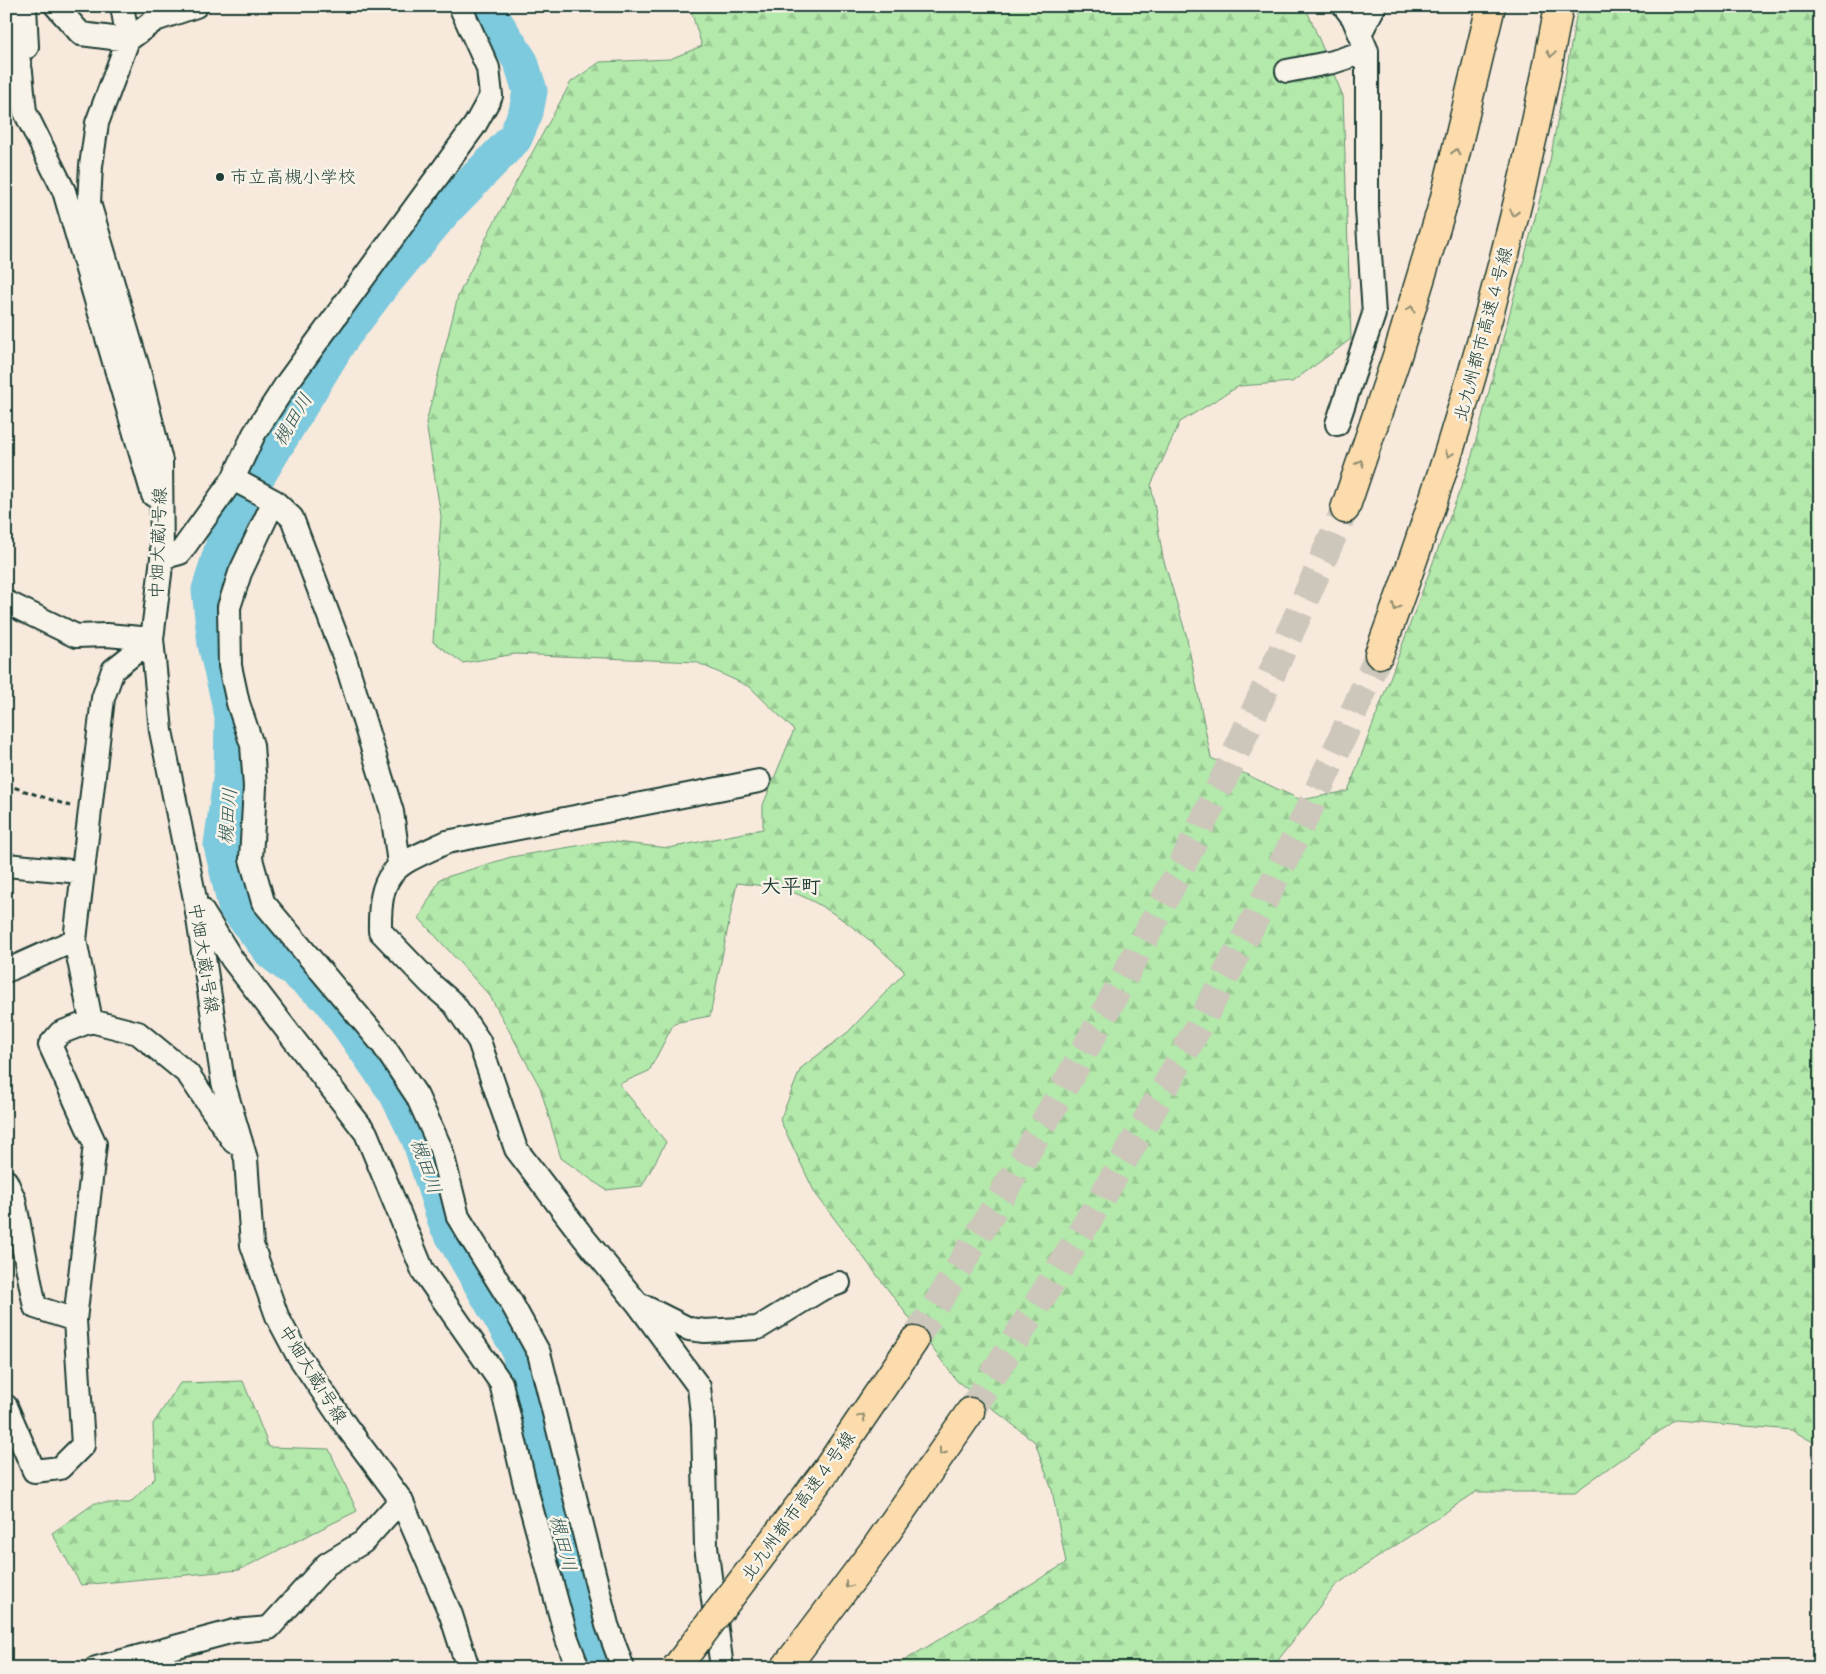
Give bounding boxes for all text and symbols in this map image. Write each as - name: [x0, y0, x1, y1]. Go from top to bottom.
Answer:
- one-way arrow: [1546, 50, 1556, 59]
- one-way arrow: [1450, 148, 1461, 157]
- place label: 市立高槻小学校: [230, 167, 356, 192]
- marker: 市立高槻小学校: [214, 171, 226, 183]
- one-way arrow: [1509, 208, 1520, 217]
- street label: 北九州都市高速４号線: [1450, 244, 1521, 425]
- one-way arrow: [1406, 305, 1416, 313]
- water label: 槻田川: [269, 389, 321, 452]
- one-way arrow: [1445, 449, 1455, 458]
- one-way arrow: [1355, 459, 1365, 468]
- street label: 中畑大蔵1号線: [146, 487, 175, 599]
- one-way arrow: [1392, 603, 1402, 611]
- water label: 槻田川: [215, 787, 246, 846]
- district label: 大平町: [761, 875, 821, 903]
- street label: 中畑大蔵1号線: [180, 901, 223, 1016]
- water label: 槻田川: [402, 1136, 446, 1198]
- street label: 中畑大蔵1号線: [271, 1321, 351, 1429]
- one-way arrow: [856, 1413, 865, 1423]
- street label: 北九州都市高速４号線: [737, 1427, 863, 1588]
- one-way arrow: [939, 1446, 948, 1456]
- water label: 槻田川: [541, 1513, 581, 1575]
- one-way arrow: [845, 1579, 854, 1589]

